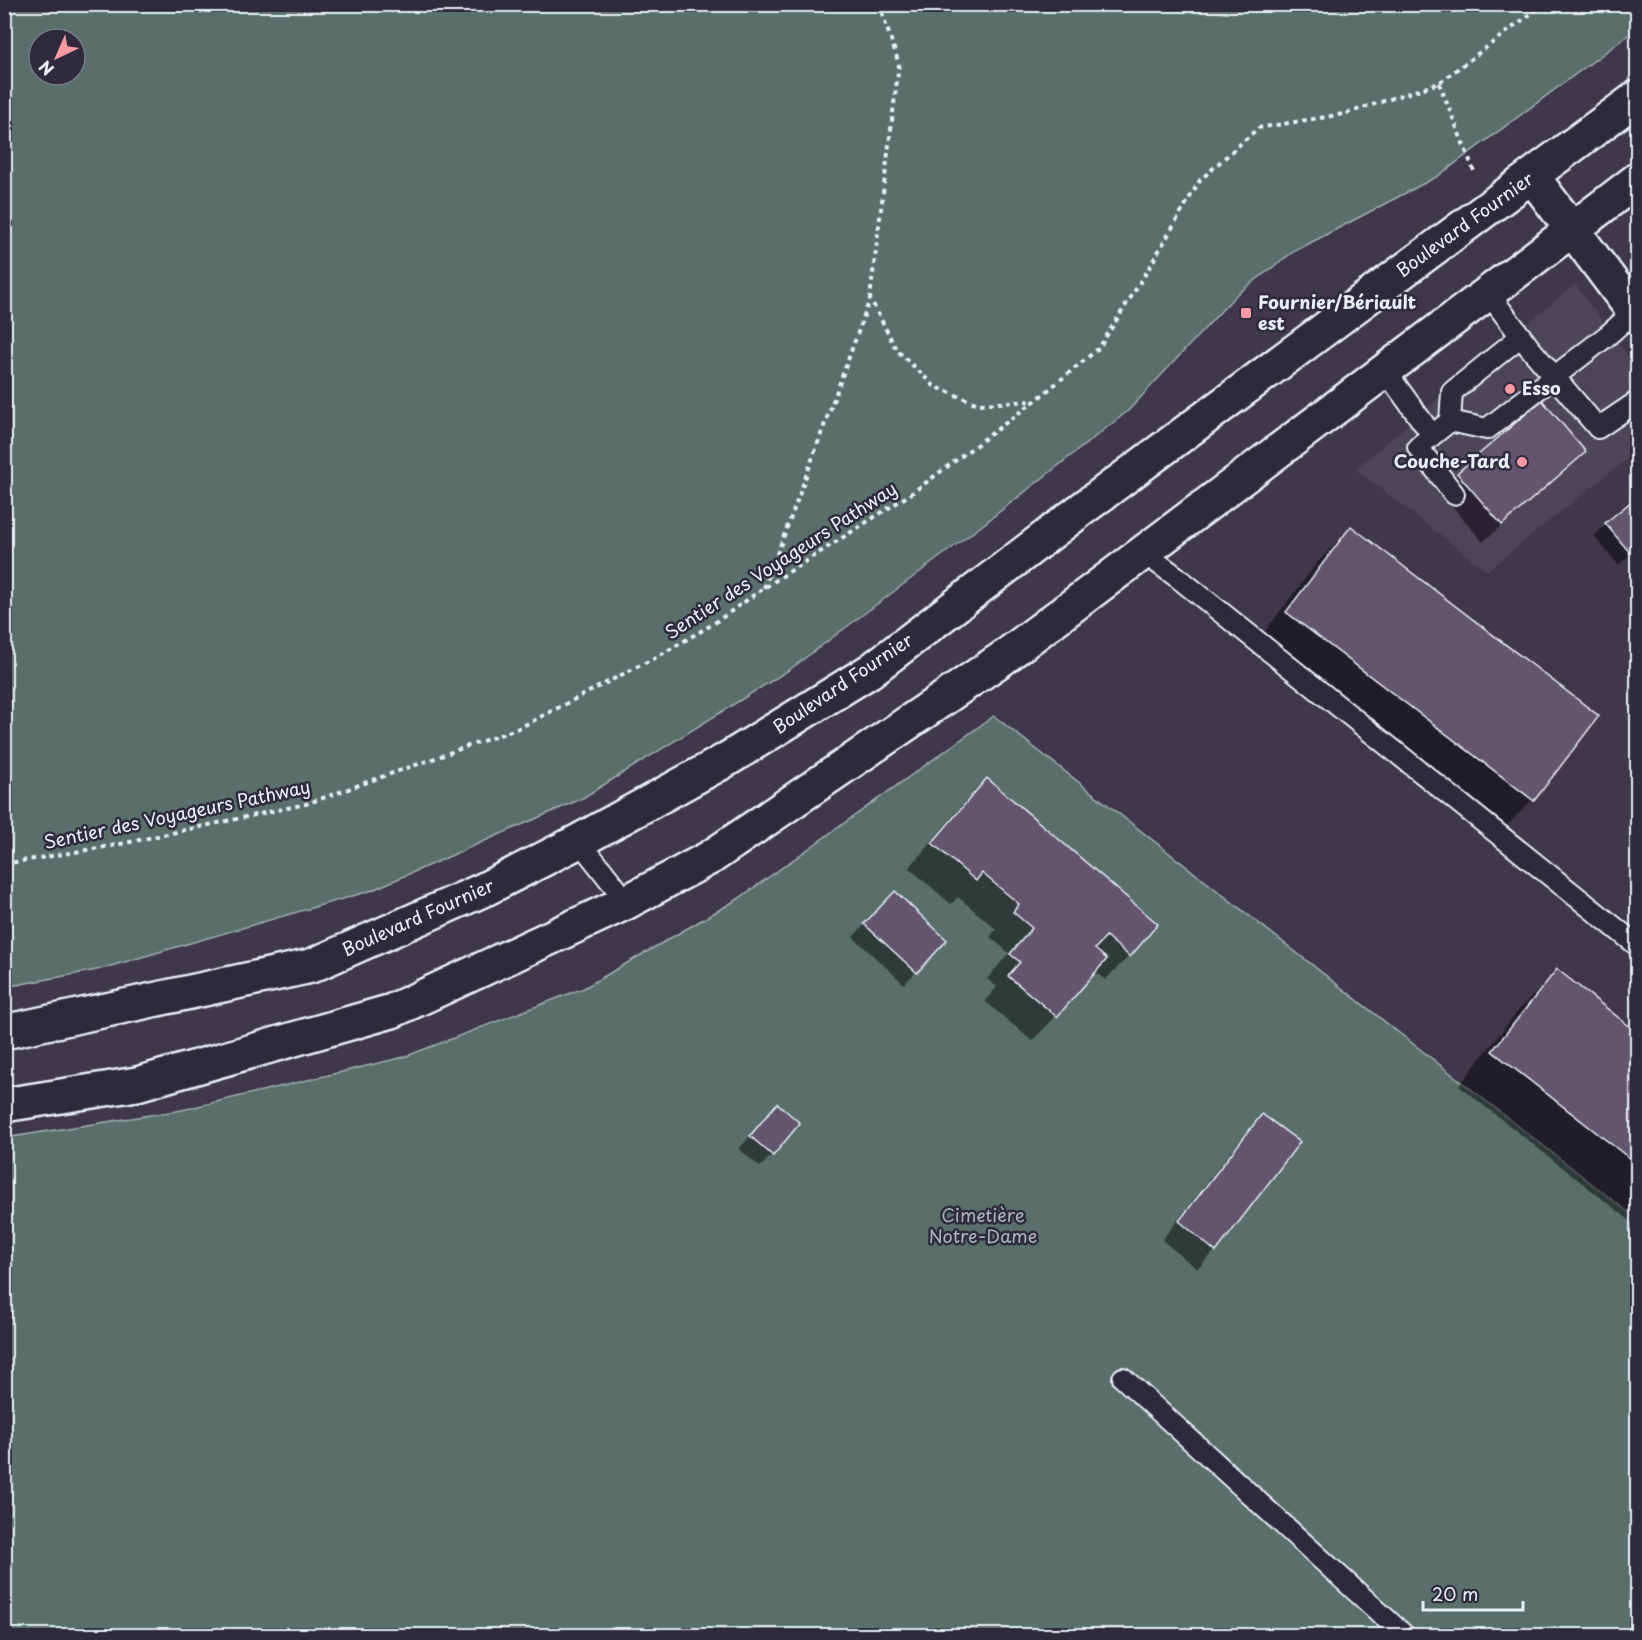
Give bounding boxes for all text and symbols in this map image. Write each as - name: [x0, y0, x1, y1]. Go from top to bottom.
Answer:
- north arrow: [27, 27, 87, 87]
- text: N: [33, 55, 59, 82]
- street label: Boulevard Fournier: [1390, 164, 1539, 283]
- place label: Fournier/Bériault est: [1258, 288, 1417, 336]
- marker: Fournier/Bériault est: [1239, 306, 1253, 320]
- place label: Esso: [1522, 374, 1561, 401]
- marker: Esso: [1503, 382, 1517, 396]
- place label: Couche-Tard: [1394, 447, 1510, 474]
- marker: Couche-Tard: [1515, 455, 1529, 469]
- street label: Sentier des Voyageurs Pathway: [659, 474, 901, 645]
- street label: Boulevard Fournier: [767, 625, 918, 740]
- street label: Sentier des Voyageurs Pathway: [41, 772, 312, 855]
- street label: Boulevard Fournier: [337, 871, 498, 962]
- park label: Cimetière Notre-Dame: [929, 1201, 1037, 1249]
- scale bar: [1423, 1574, 1524, 1612]
- text: 20 m: [1432, 1580, 1478, 1607]

